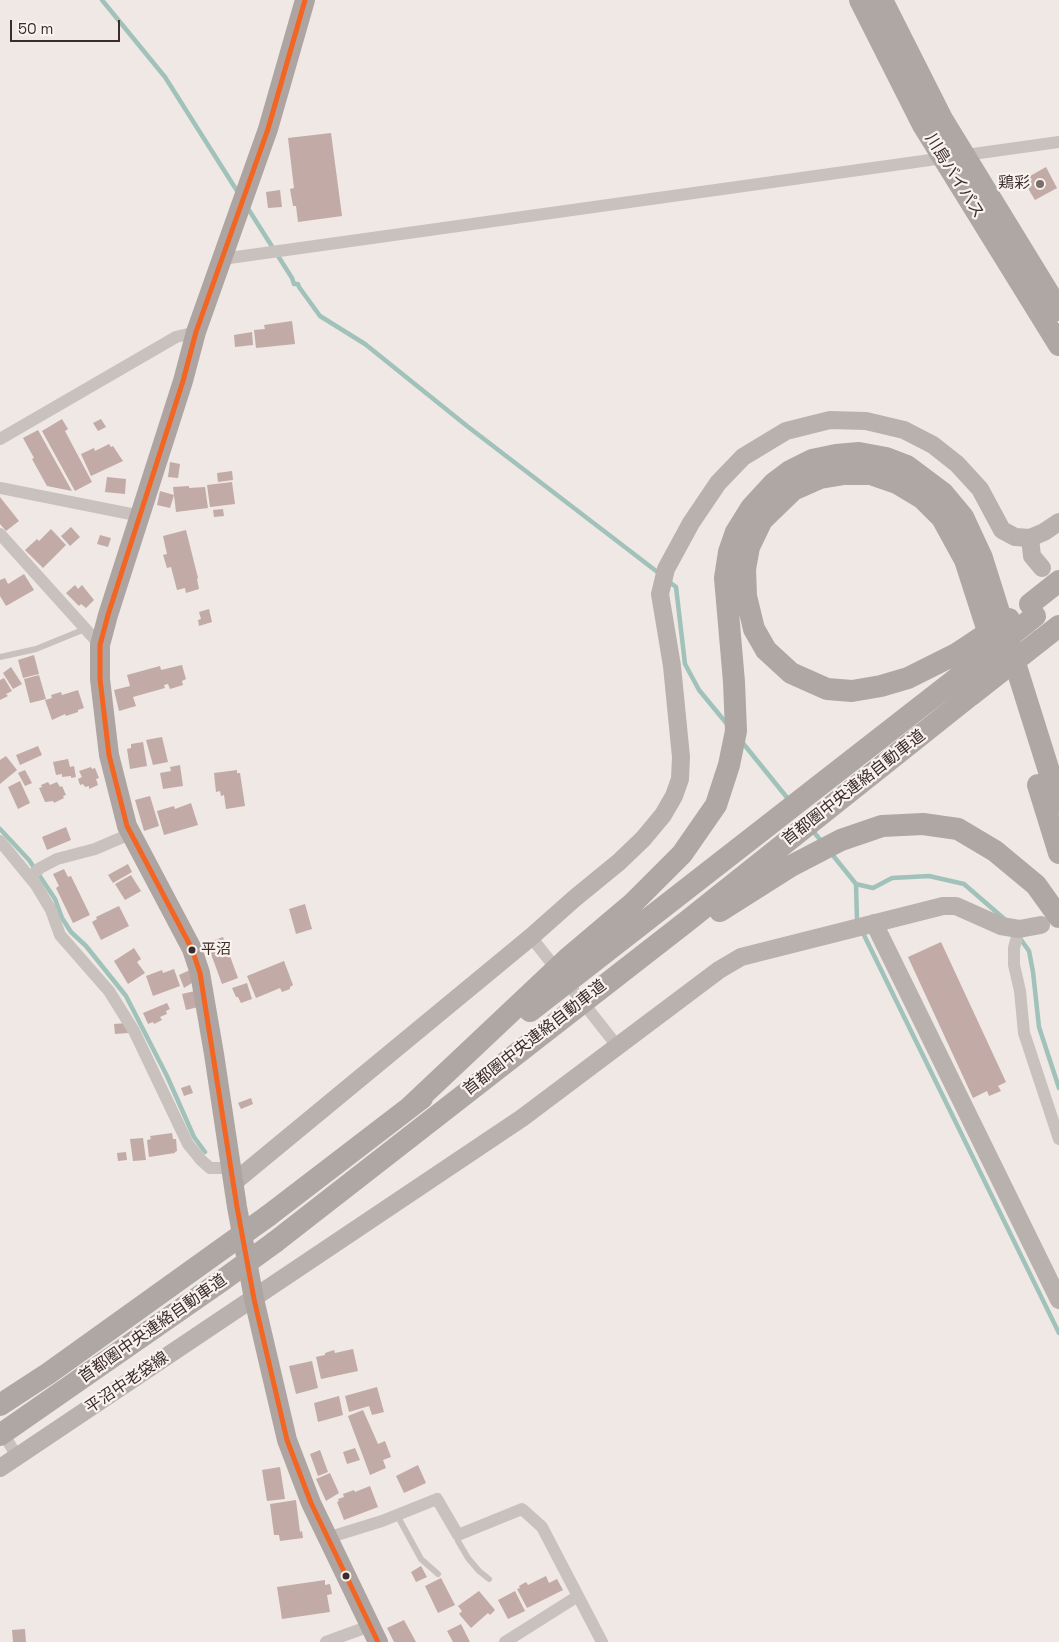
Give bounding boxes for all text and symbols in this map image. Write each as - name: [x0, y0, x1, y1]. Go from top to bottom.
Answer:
- scale bar: [12, 10, 122, 42]
- text: 50 m: [18, 19, 53, 38]
- street label: 川島バイパス: [920, 130, 988, 222]
- place label: 鶏彩: [998, 174, 1030, 194]
- marker: 鶏彩: [1034, 178, 1046, 190]
- street label: 首都圏中央連絡自動車道: [779, 726, 929, 850]
- place label: 平沼: [201, 941, 231, 959]
- marker: 平沼: [187, 945, 197, 955]
- street label: 首都圏中央連絡自動車道: [460, 976, 610, 1100]
- street label: 首都圏中央連絡自動車道: [75, 1271, 231, 1387]
- street label: 平沼中老袋線: [82, 1348, 172, 1418]
- unlabelled marker: [341, 1571, 351, 1581]

